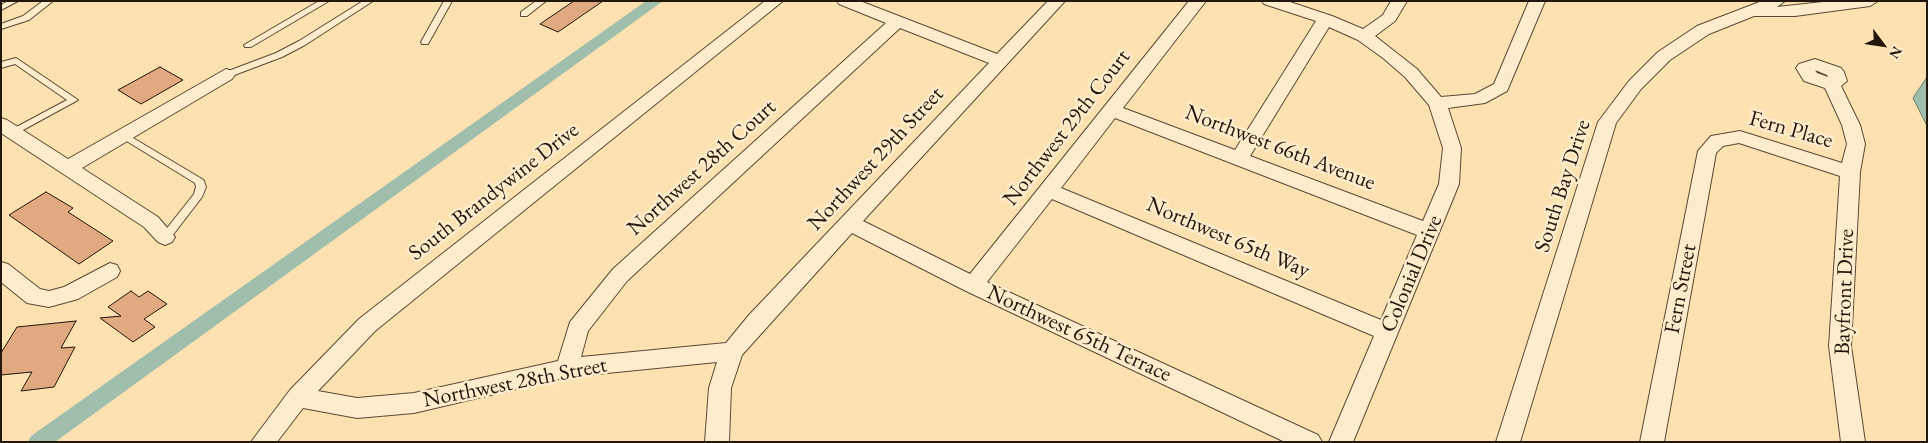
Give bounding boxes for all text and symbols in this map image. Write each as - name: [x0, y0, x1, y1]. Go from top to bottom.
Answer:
- north arrow: [1858, 20, 1908, 70]
- text: N: [1885, 43, 1906, 62]
- street label: Northwest 29th Court: [998, 45, 1136, 211]
- street label: Northwest 29th Street: [803, 82, 949, 236]
- street label: Northwest 28th Court: [622, 94, 782, 242]
- street label: Northwest 66th Avenue: [1181, 100, 1379, 196]
- street label: Fern Place: [1746, 105, 1836, 155]
- street label: South Bay Drive: [1529, 116, 1597, 256]
- street label: South Brandywine Drive: [404, 117, 584, 267]
- street label: Northwest 65th Way: [1142, 192, 1314, 284]
- street label: Colonial Drive: [1375, 211, 1449, 337]
- street label: Bayfront Drive: [1830, 228, 1860, 356]
- street label: Fern Street: [1659, 242, 1703, 336]
- street label: Northwest 65th Terrace: [983, 280, 1175, 388]
- street label: Northwest 28th Street: [421, 352, 609, 414]

